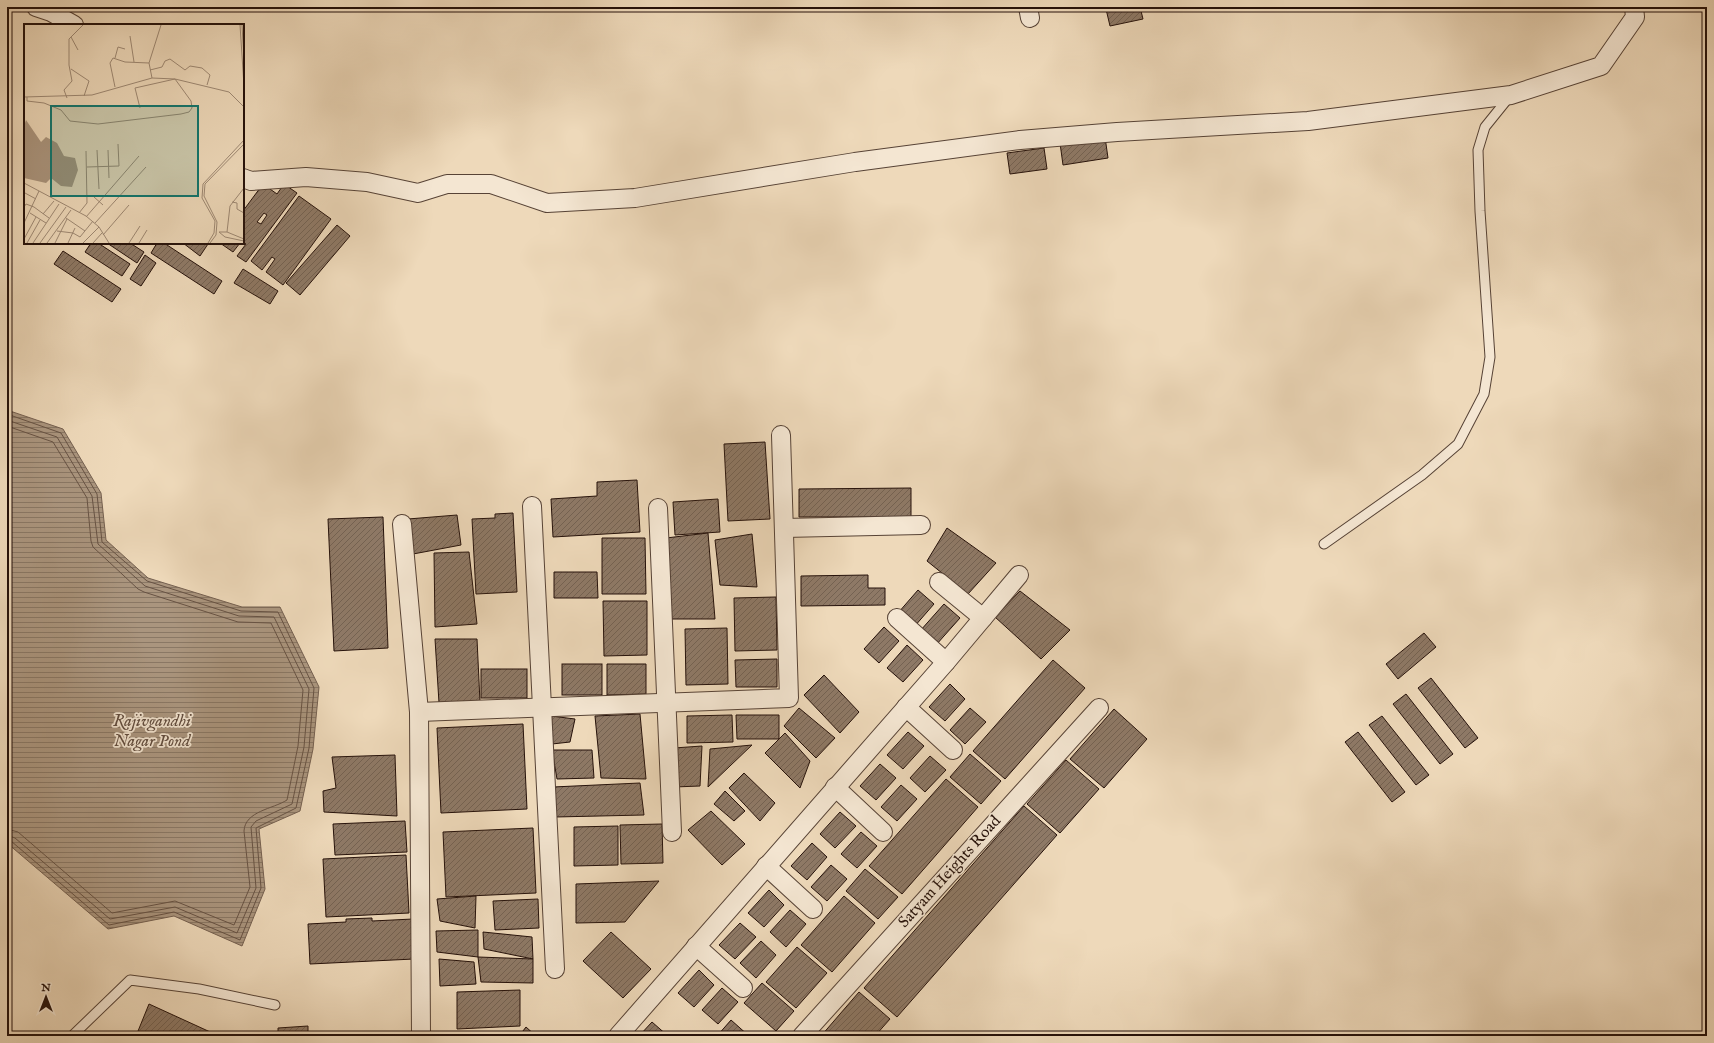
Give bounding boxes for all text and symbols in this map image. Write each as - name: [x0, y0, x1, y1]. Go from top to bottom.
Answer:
- inset map: [24, 24, 244, 244]
- water label: Rajivgandhi Nagar Pond: [113, 711, 192, 752]
- street label: Satyam Heights Road: [894, 811, 1006, 932]
- north arrow: [26, 977, 66, 1017]
- text: N: [40, 981, 51, 995]

